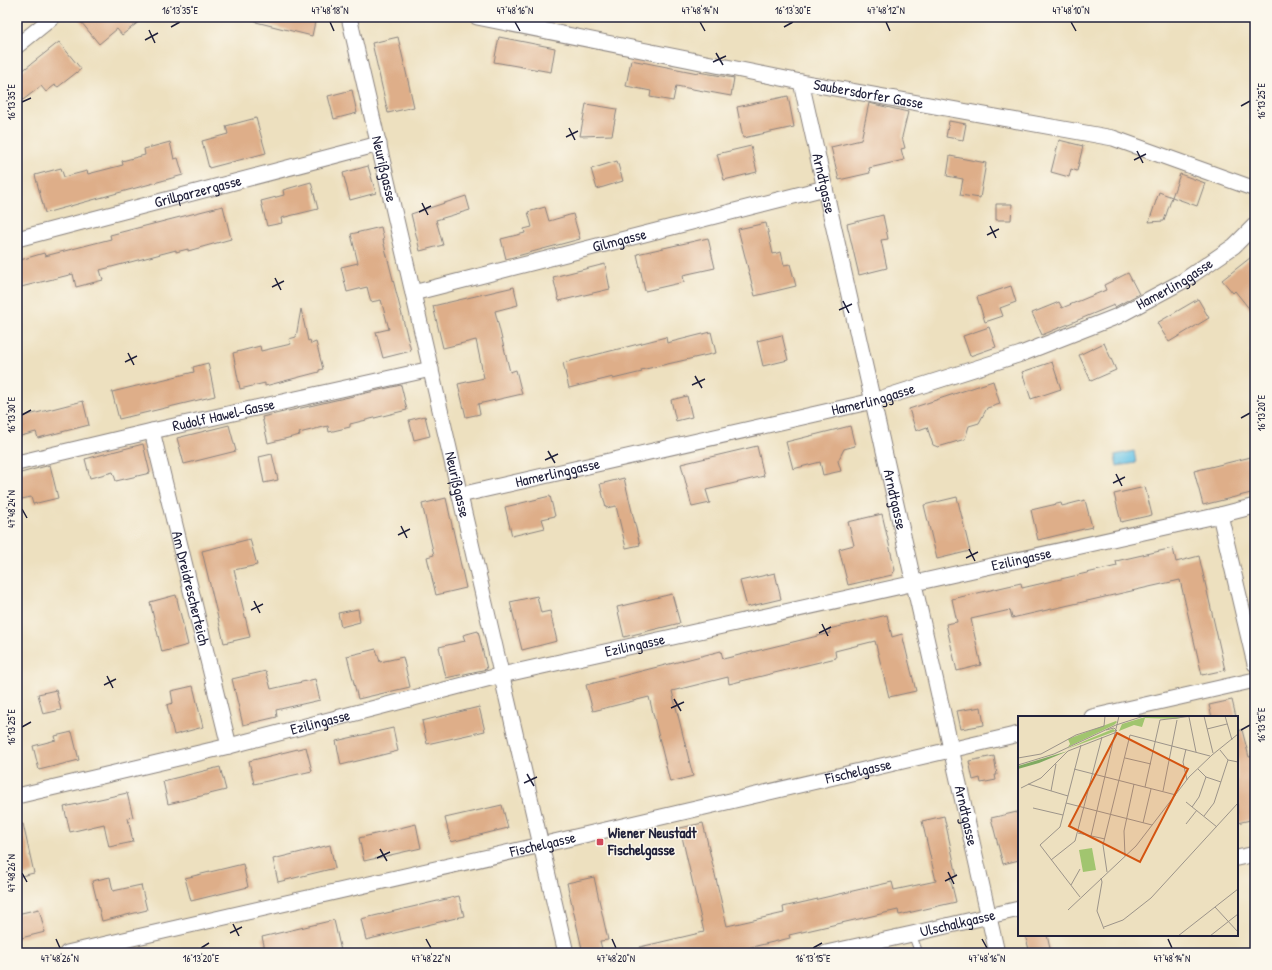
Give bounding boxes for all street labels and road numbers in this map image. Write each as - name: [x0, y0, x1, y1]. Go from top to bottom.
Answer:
- street label: Saubersdorfer Gasse: [812, 73, 925, 114]
- street label: Neurißgasse: [367, 134, 403, 204]
- street label: Arndtgasse: [807, 151, 841, 215]
- street label: Grillparzergasse: [152, 170, 244, 213]
- street label: Gilmgasse: [590, 223, 648, 257]
- street label: Hamerlinggasse: [1132, 253, 1217, 314]
- street label: Hamerlinggasse: [829, 377, 917, 420]
- street label: Rudolf Hawel-Gasse: [170, 393, 277, 436]
- street label: Neurißgasse: [440, 449, 476, 520]
- street label: Hamerlinggasse: [513, 453, 602, 492]
- street label: Arndtgasse: [879, 467, 912, 532]
- street label: Am Dreidrescherteich: [167, 529, 215, 648]
- street label: Ezilingasse: [989, 542, 1053, 576]
- street label: Ezilingasse: [603, 628, 667, 662]
- street label: Ezilingasse: [288, 704, 352, 740]
- street label: Fischelgasse: [822, 753, 893, 789]
- street label: Arndtgasse: [950, 783, 984, 848]
- street label: Fischelgasse: [507, 826, 578, 862]
- street label: Ulschalkgasse: [918, 904, 997, 942]

